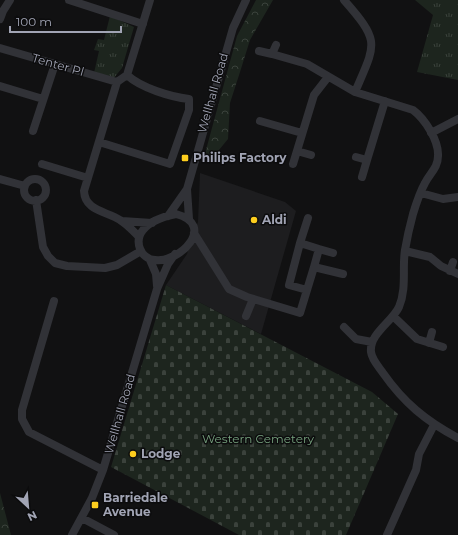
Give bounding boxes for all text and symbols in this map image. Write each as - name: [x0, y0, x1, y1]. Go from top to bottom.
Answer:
- scale bar: [10, 8, 121, 34]
- text: 100 m: [16, 14, 52, 29]
- street label: Tenter Pl: [30, 50, 86, 79]
- street label: Wellhall Road: [194, 51, 231, 135]
- place label: Philips Factory: [193, 150, 287, 165]
- marker: Philips Factory: [180, 153, 190, 163]
- place label: Aldi: [261, 212, 287, 227]
- marker: Aldi: [249, 215, 259, 225]
- street label: Wellhall Road: [101, 372, 138, 456]
- park label: Western Cemetery: [202, 431, 315, 446]
- place label: Lodge: [141, 446, 181, 461]
- marker: Lodge: [128, 449, 138, 459]
- north arrow: [8, 487, 48, 527]
- place label: Barriedale Avenue: [102, 490, 168, 519]
- marker: Barriedale Avenue: [90, 500, 100, 510]
- text: N: [25, 508, 39, 524]

